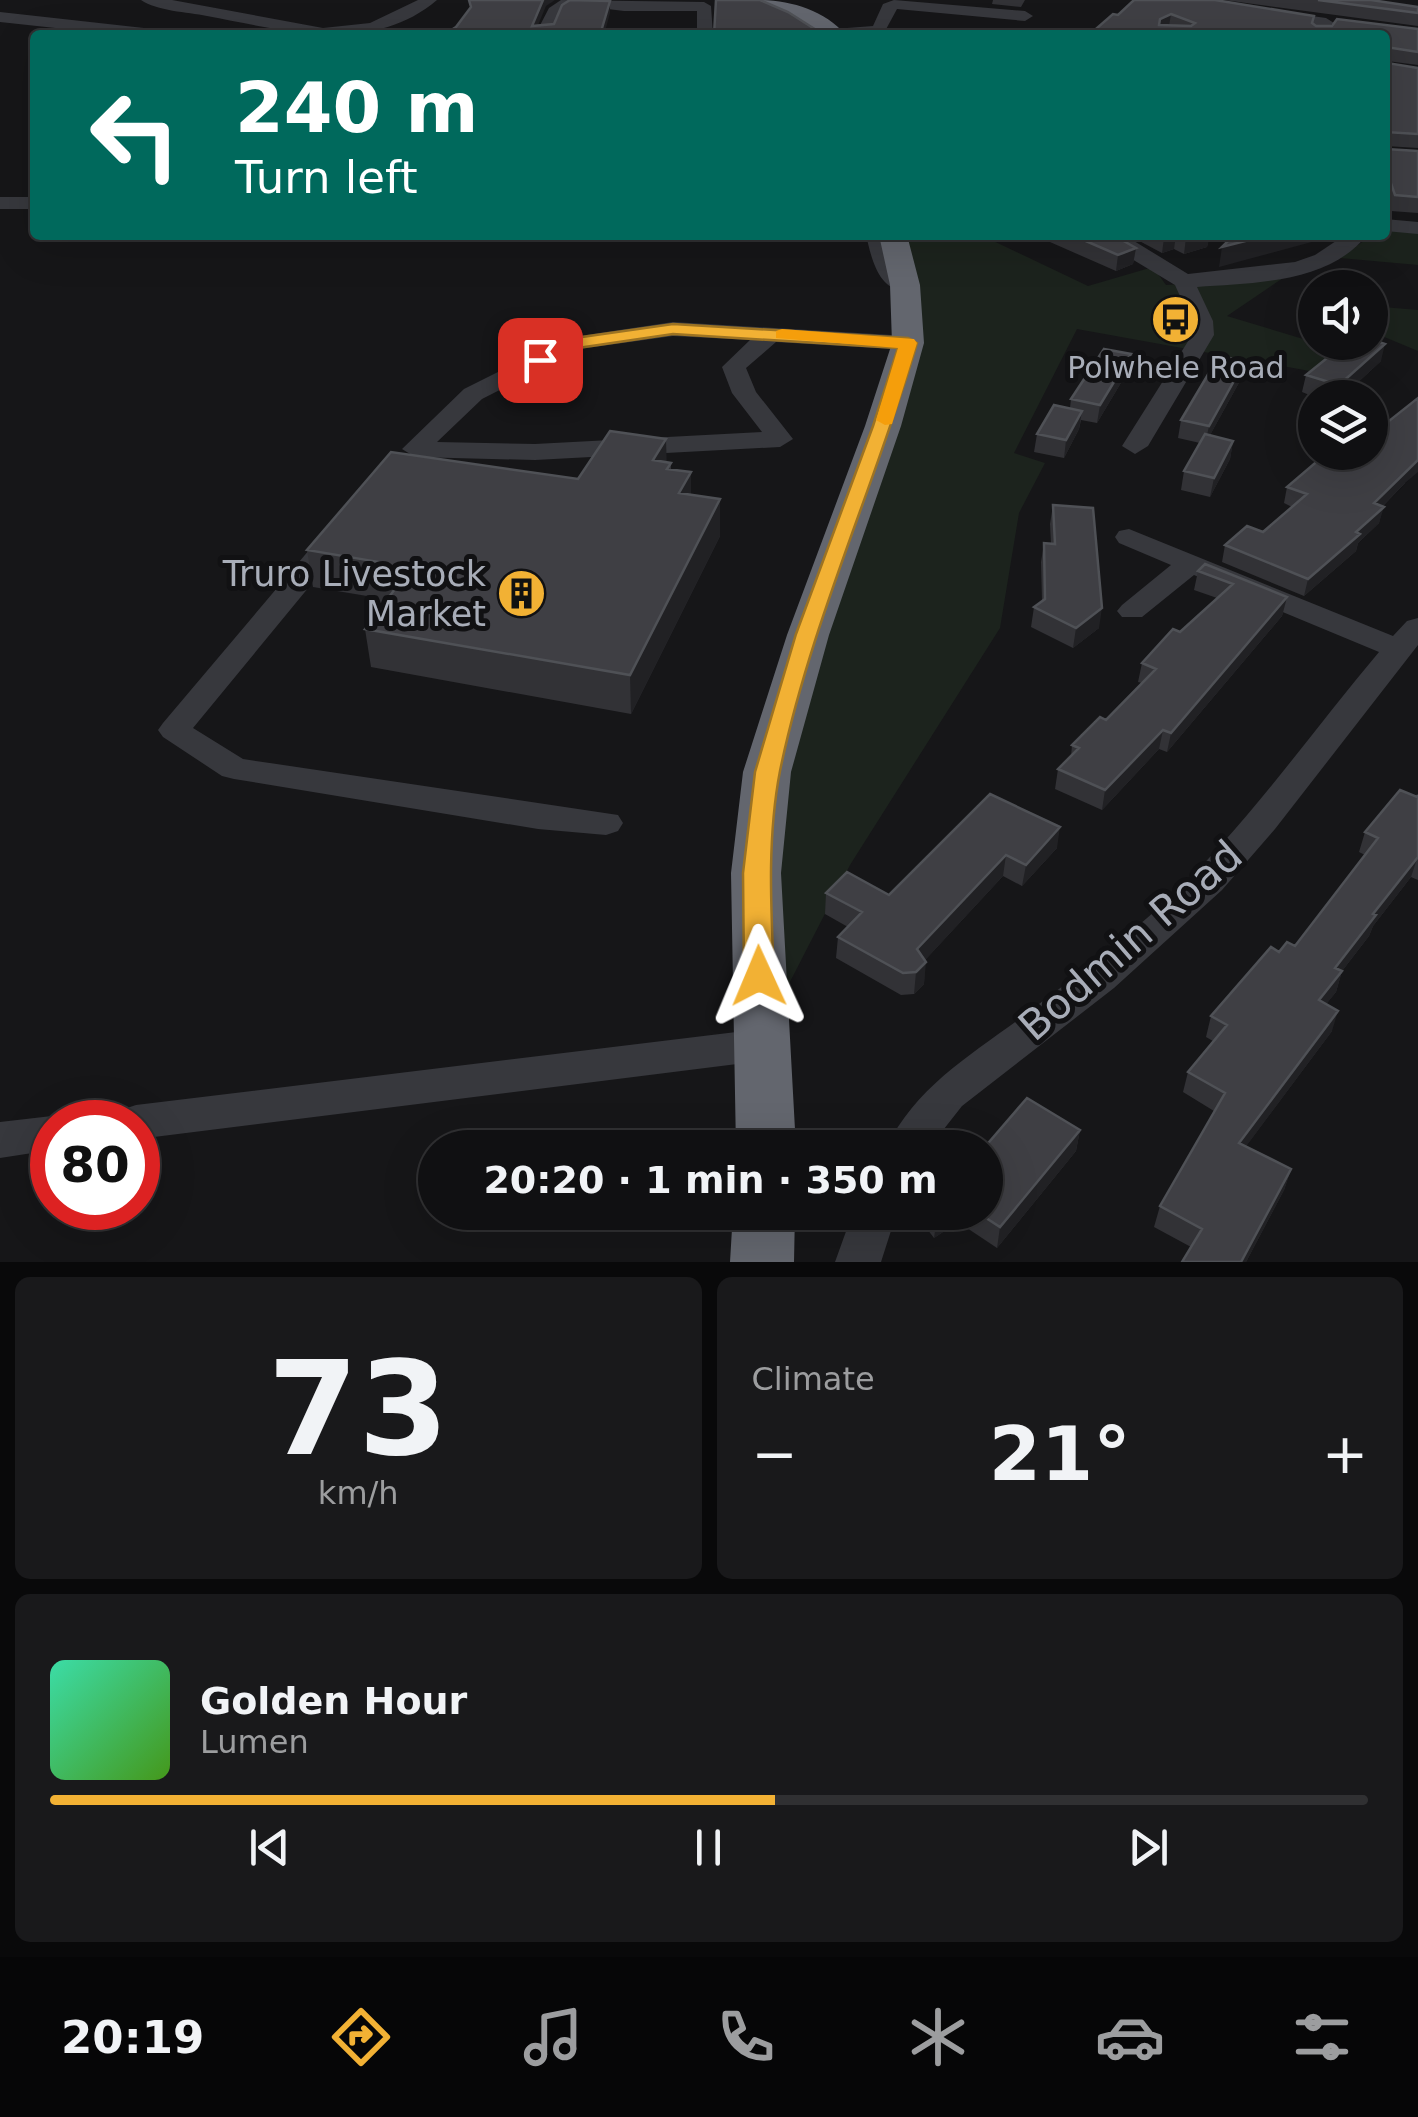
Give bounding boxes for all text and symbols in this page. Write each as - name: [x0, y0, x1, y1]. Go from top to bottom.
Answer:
- text: 240 m: [235, 67, 478, 149]
- icon: left: [70, 70, 200, 200]
- text: Turn left: [235, 151, 418, 204]
- map controls: [1298, 270, 1388, 470]
- button: sound: [1298, 270, 1388, 360]
- bus stop icon: Polwhele Road: [1150, 293, 1202, 345]
- pin: [498, 318, 583, 403]
- icon: arrive: [513, 333, 568, 388]
- place label: Polwhele Road: [1067, 350, 1285, 385]
- button: layers: [1298, 380, 1388, 470]
- place label: Truro Livestock Market: [222, 554, 487, 634]
- building icon: Truro Livestock Market: [495, 568, 547, 620]
- street label: Bodmin Road: [1009, 830, 1252, 1050]
- position arrow: [707, 924, 811, 1028]
- speed limit sign: 80: [30, 1100, 160, 1230]
- text: 20:20 · 1 min · 350 m: [483, 1158, 938, 1202]
- text: 73: [268, 1333, 449, 1485]
- text: Climate: [752, 1360, 875, 1398]
- text: 21°: [989, 1410, 1131, 1498]
- text: −: [752, 1422, 798, 1486]
- text: +: [1322, 1422, 1368, 1486]
- text: km/h: [318, 1474, 399, 1512]
- text: Golden Hour: [200, 1679, 467, 1723]
- text: Lumen: [200, 1723, 309, 1761]
- icon: previous: [242, 1820, 297, 1875]
- icon: pause: [681, 1820, 736, 1875]
- icon: next: [1121, 1820, 1176, 1875]
- icon: directions: [326, 2002, 396, 2072]
- icon: music: [518, 2002, 588, 2072]
- icon: phone: [711, 2002, 781, 2072]
- icon: climate: [903, 2002, 973, 2072]
- icon: car: [1095, 2002, 1165, 2072]
- icon: filters: [1287, 2002, 1357, 2072]
- text: 20:19: [61, 2011, 204, 2064]

